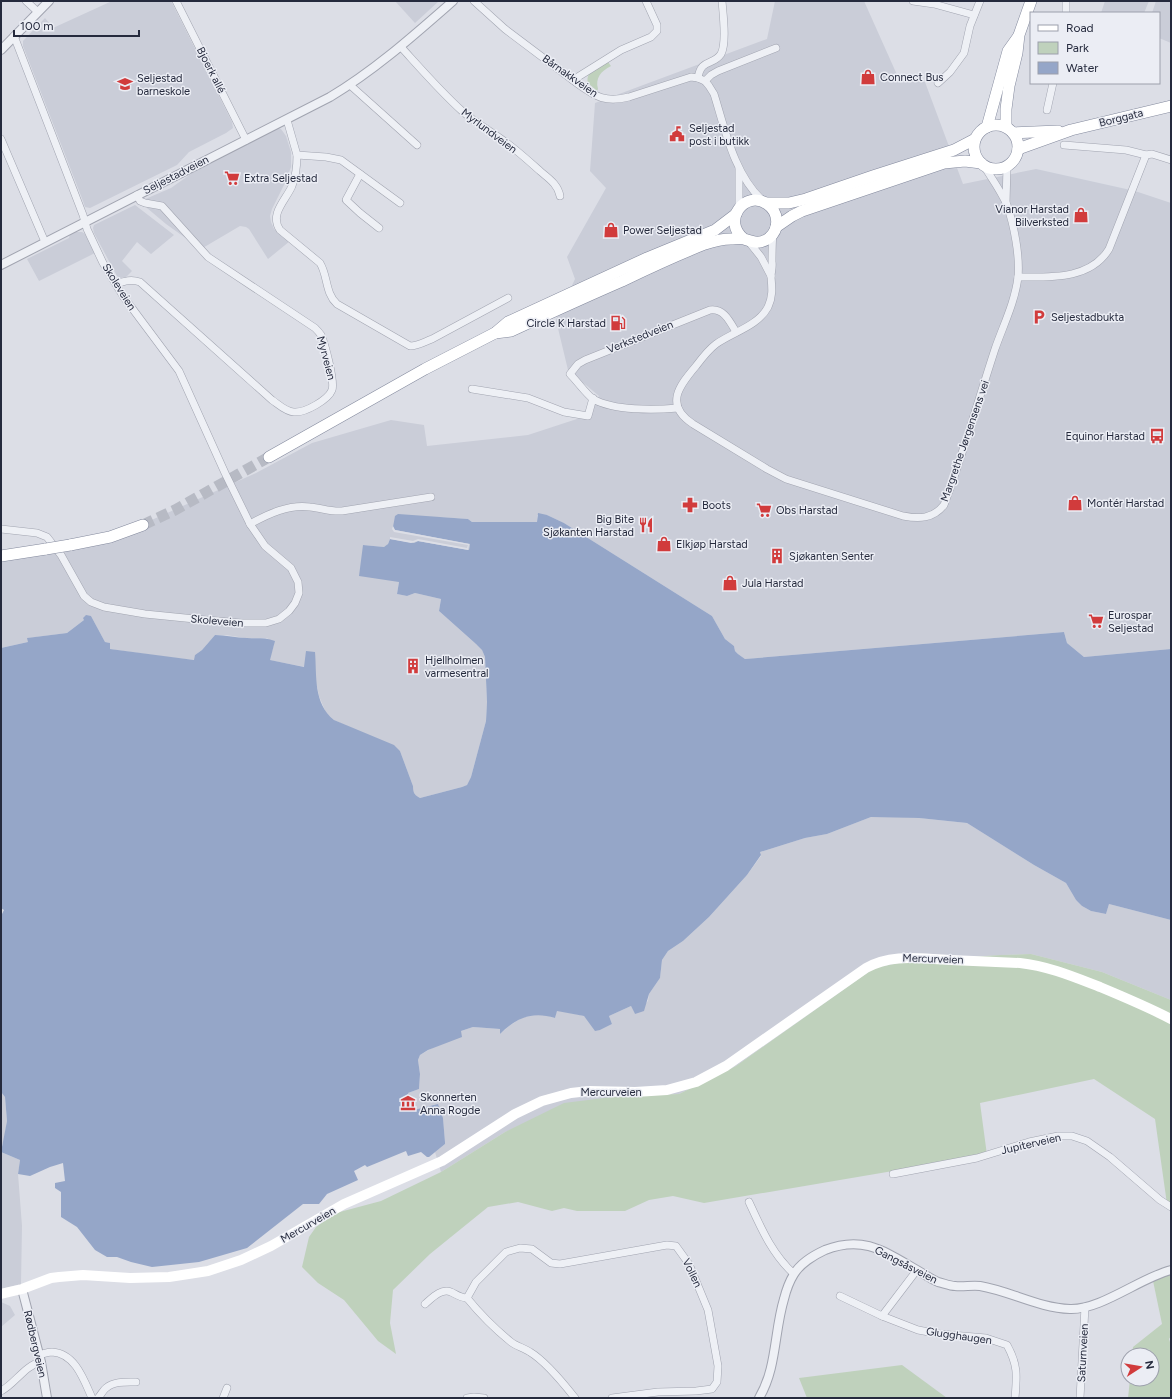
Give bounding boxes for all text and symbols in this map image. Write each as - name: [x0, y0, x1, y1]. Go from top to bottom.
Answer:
- scale bar: [14, 12, 139, 38]
- legend: [1030, 12, 1160, 84]
- text: 100 m: [20, 19, 54, 33]
- text: Road: [1066, 21, 1094, 35]
- text: Park: [1066, 41, 1089, 55]
- street label: Bjoerk allé: [194, 45, 228, 95]
- street label: Bårnakkveien: [540, 52, 600, 100]
- text: Water: [1066, 61, 1098, 75]
- shop icon: Connect Bus: [859, 68, 877, 86]
- place label: Connect Bus: [880, 71, 943, 84]
- place label: Seljestad barneskole: [137, 72, 190, 98]
- school or university icon: Seljestad barneskole: [116, 75, 134, 93]
- street label: Myrlundveien: [459, 106, 519, 156]
- street label: Borggata: [1098, 106, 1144, 130]
- place label: Seljestad post i butikk: [689, 122, 750, 148]
- public building icon: Seljestad post i butikk: [668, 125, 686, 143]
- street label: Seljestadveien: [141, 153, 211, 197]
- supermarket icon: Extra Seljestad: [223, 169, 241, 187]
- place label: Extra Seljestad: [244, 172, 317, 185]
- place label: Vianor Harstad Bilverksted: [995, 203, 1069, 229]
- shop icon: Vianor Harstad Bilverksted: [1072, 206, 1090, 224]
- shop icon: Power Seljestad: [602, 221, 620, 239]
- place label: Power Seljestad: [623, 224, 702, 237]
- street label: Skoleveien: [99, 261, 139, 313]
- parking icon: Seljestadbukta: [1030, 308, 1048, 326]
- place label: Seljestadbukta: [1051, 311, 1124, 324]
- fuel station icon: Circle K Harstad: [609, 314, 627, 332]
- place label: Circle K Harstad: [526, 317, 606, 330]
- street label: Verkstedveien: [605, 318, 675, 356]
- street label: Myrveien: [314, 335, 338, 381]
- street label: Margrethe Jørgensens vei: [938, 379, 992, 503]
- bus stop icon: Equinor Harstad: [1148, 427, 1166, 445]
- place label: Equinor Harstad: [1066, 430, 1145, 443]
- shop icon: Montér Harstad: [1066, 494, 1084, 512]
- pharmacy icon: Boots: [681, 496, 699, 514]
- place label: Montér Harstad: [1087, 497, 1164, 510]
- place label: Boots: [702, 499, 731, 512]
- supermarket icon: Obs Harstad: [755, 501, 773, 519]
- place label: Obs Harstad: [776, 504, 838, 517]
- place label: Big Bite Sjøkanten Harstad: [543, 513, 634, 539]
- restaurant icon: Big Bite Sjøkanten Harstad: [637, 516, 655, 534]
- shop icon: Elkjøp Harstad: [655, 535, 673, 553]
- place label: Elkjøp Harstad: [676, 538, 748, 551]
- building icon: Sjøkanten Senter: [768, 547, 786, 565]
- place label: Sjøkanten Senter: [789, 550, 874, 563]
- shop icon: Jula Harstad: [721, 574, 739, 592]
- place label: Jula Harstad: [742, 577, 803, 590]
- place label: Eurospar Seljestad: [1108, 609, 1153, 635]
- street label: Skoleveien: [190, 612, 244, 630]
- supermarket icon: Eurospar Seljestad: [1087, 612, 1105, 630]
- place label: Hjellholmen varmesentral: [425, 654, 488, 680]
- building icon: Hjellholmen varmesentral: [404, 657, 422, 675]
- street label: Mercurveien: [902, 951, 964, 967]
- street label: Mercurveien: [580, 1086, 642, 1099]
- place label: Skonnerten Anna Rogde: [420, 1091, 480, 1117]
- museum icon: Skonnerten Anna Rogde: [399, 1094, 417, 1112]
- street label: Jupiterveien: [1000, 1131, 1062, 1157]
- street label: Mercurveien: [278, 1204, 338, 1246]
- street label: Gangsåsveien: [872, 1244, 940, 1286]
- street label: Vollen: [679, 1256, 705, 1290]
- street label: Rødbergveien: [21, 1309, 49, 1379]
- street label: Saturnveien: [1075, 1323, 1091, 1383]
- street label: Glugghaugen: [925, 1325, 993, 1347]
- north arrow: [1120, 1347, 1160, 1387]
- text: N: [1142, 1360, 1157, 1371]

